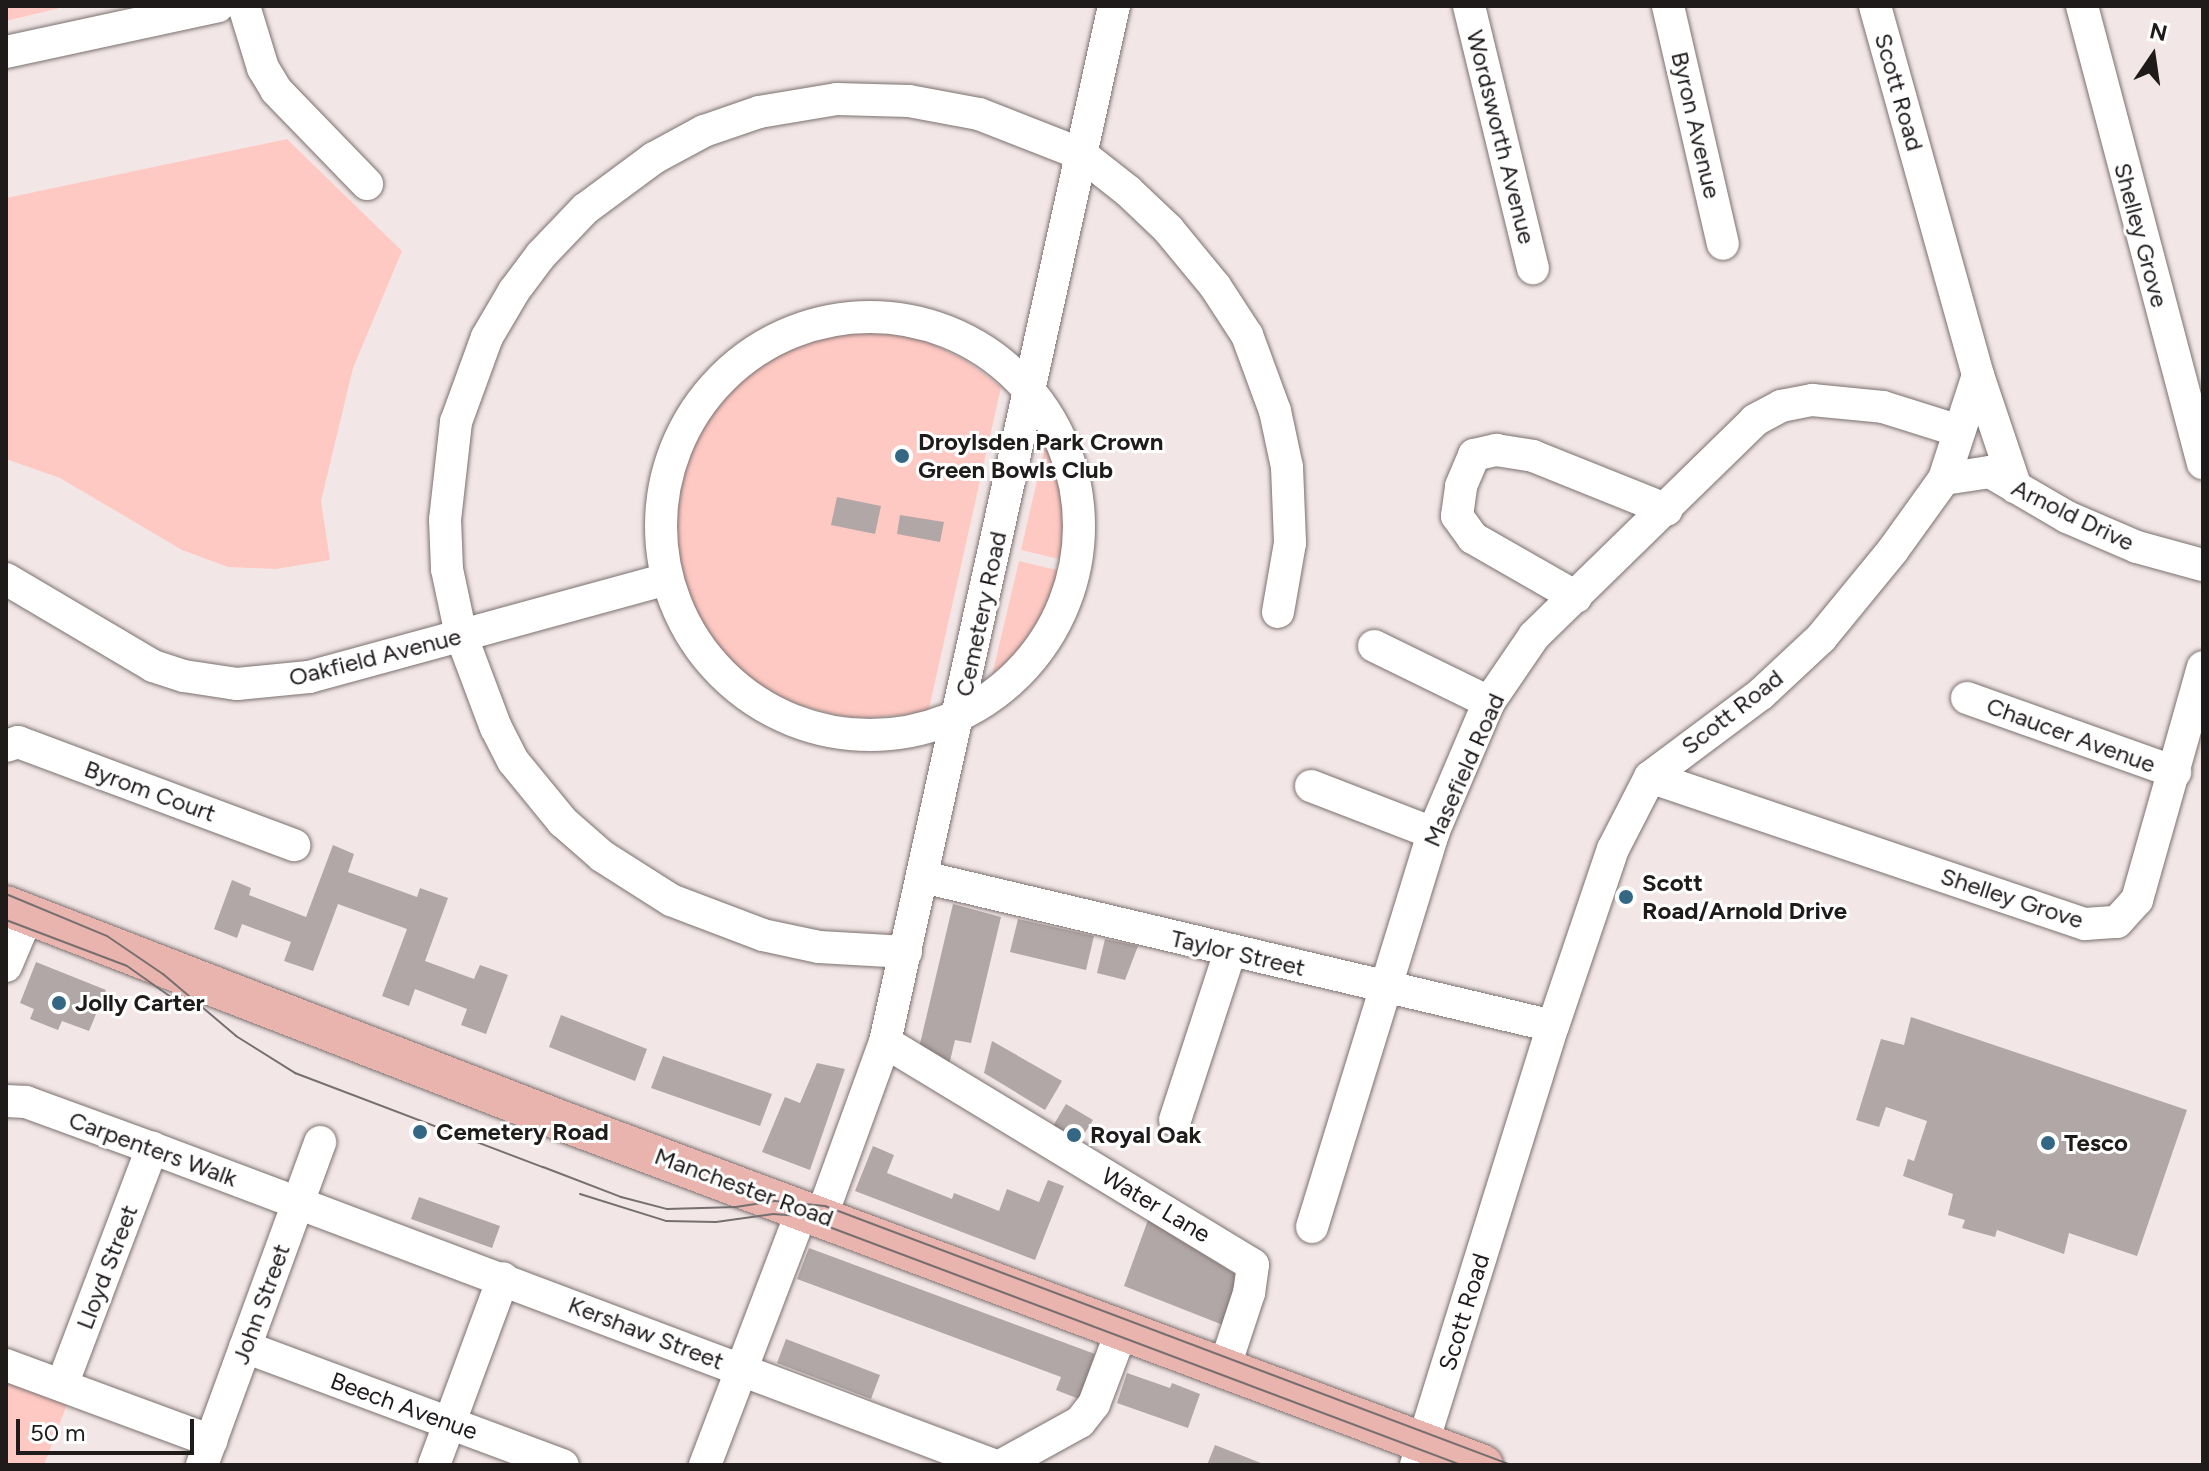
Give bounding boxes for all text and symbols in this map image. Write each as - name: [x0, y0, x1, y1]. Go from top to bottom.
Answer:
- north arrow: [2113, 16, 2193, 96]
- text: N: [2147, 17, 2170, 47]
- street label: Wordsworth Avenue: [1460, 27, 1542, 247]
- street label: Scott Road: [1868, 30, 1930, 154]
- street label: Byron Avenue: [1665, 49, 1727, 201]
- street label: Shelley Grove: [2108, 160, 2174, 310]
- place label: Droylsden Park Crown Green Bowls Club: [918, 428, 1163, 484]
- marker: Droylsden Park Crown Green Bowls Club: [893, 447, 911, 465]
- street label: Arnold Drive: [2007, 473, 2139, 557]
- street label: Cemetery Road: [949, 529, 1013, 699]
- street label: Oakfield Avenue: [286, 622, 464, 692]
- street label: Scott Road: [1675, 663, 1789, 761]
- street label: Masefield Road: [1417, 689, 1511, 851]
- street label: Chaucer Avenue: [1983, 691, 2159, 779]
- street label: Byrom Court: [80, 754, 220, 828]
- street label: Shelley Grove: [1937, 861, 2087, 935]
- place label: Scott Road/Arnold Drive: [1642, 869, 1847, 925]
- marker: Scott Road/Arnold Drive: [1617, 888, 1635, 906]
- street label: Taylor Street: [1168, 924, 1308, 982]
- place label: Jolly Carter: [75, 989, 205, 1017]
- marker: Jolly Carter: [50, 994, 68, 1012]
- street label: Carpenters Walk: [65, 1105, 241, 1193]
- place label: Cemetery Road: [436, 1118, 609, 1146]
- place label: Royal Oak: [1090, 1121, 1201, 1149]
- marker: Cemetery Road: [411, 1123, 429, 1141]
- marker: Royal Oak: [1065, 1126, 1083, 1144]
- place label: Tesco: [2064, 1129, 2128, 1157]
- marker: Tesco: [2039, 1134, 2057, 1152]
- street label: Manchester Road: [651, 1141, 837, 1233]
- street label: Water Lane: [1096, 1161, 1216, 1249]
- street label: Lloyd Street: [70, 1201, 144, 1333]
- street label: John Street: [226, 1240, 296, 1368]
- street label: Scott Road: [1433, 1250, 1495, 1374]
- street label: Kershaw Street: [564, 1290, 728, 1376]
- street label: Beech Avenue: [327, 1366, 481, 1446]
- scale bar: [20, 1403, 198, 1453]
- text: 50 m: [30, 1418, 86, 1447]

